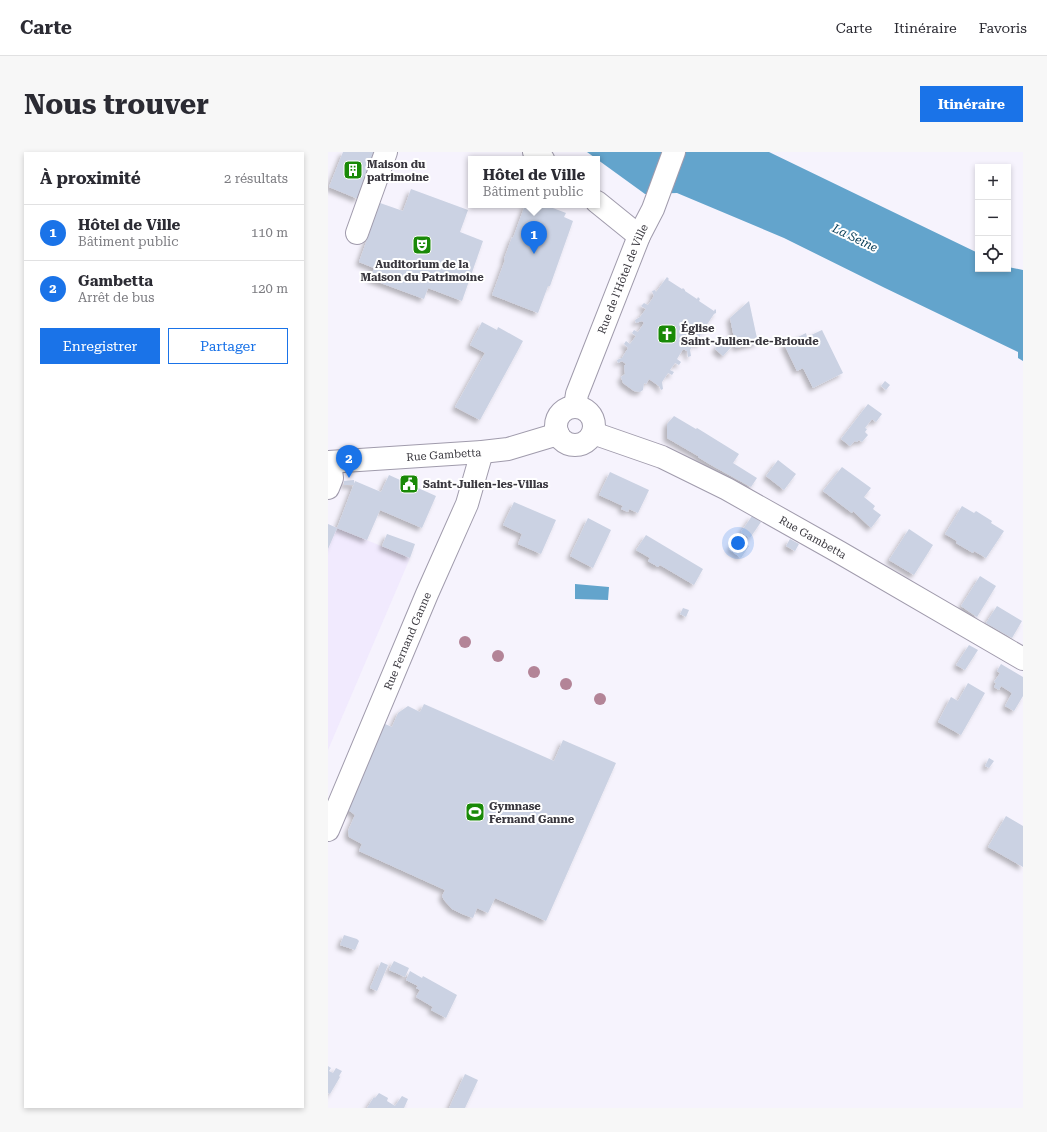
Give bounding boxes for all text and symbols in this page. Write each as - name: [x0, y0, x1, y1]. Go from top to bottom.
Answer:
- text: Carte: [20, 16, 72, 39]
- text: Carte: [836, 20, 872, 36]
- text: Itinéraire: [894, 20, 957, 36]
- text: Favoris: [979, 20, 1027, 36]
- button: Itinéraire: [920, 86, 1023, 122]
- text: Nous trouver: [24, 88, 209, 121]
- popup: [468, 156, 600, 208]
- place label: Maison du patrimoine: [367, 158, 430, 184]
- building icon: Maison du patrimoine: [342, 159, 364, 181]
- map controls: [975, 164, 1011, 272]
- button: +: [975, 164, 1011, 200]
- text: Hôtel de Ville: [483, 166, 585, 184]
- text: À proximité: [40, 168, 141, 188]
- text: 2 résultats: [224, 171, 288, 186]
- text: Bâtiment public: [483, 184, 583, 199]
- button: −: [975, 200, 1011, 236]
- text: Hôtel de Ville: [78, 216, 180, 234]
- pin: 1: [521, 221, 547, 254]
- water label: La Seine: [829, 221, 880, 255]
- street label: Rue de l'Hôtel de Ville: [595, 222, 651, 336]
- text: 1: [49, 225, 57, 240]
- text: 110 m: [251, 225, 288, 240]
- text: Bâtiment public: [78, 234, 179, 249]
- theatre icon: Auditorium de la Maison du Patrimoine: [411, 234, 433, 256]
- button: locate: [975, 236, 1011, 272]
- place label: Auditorium de la Maison du Patrimoine: [360, 258, 484, 284]
- text: Gambetta: [78, 272, 153, 290]
- text: 2: [49, 281, 57, 296]
- text: 120 m: [251, 281, 288, 296]
- text: Arrêt de bus: [78, 290, 154, 305]
- place label: Église Saint-Julien-de-Brioude: [681, 321, 819, 348]
- church icon: Église Saint-Julien-de-Brioude: [656, 323, 678, 345]
- button: Enregistrer: [40, 328, 160, 364]
- button: Partager: [168, 328, 288, 364]
- pin: 2: [336, 445, 362, 478]
- street label: Rue Gambetta: [406, 446, 482, 464]
- public building icon: Saint-Julien-les-Villas: [398, 473, 420, 495]
- place label: Saint-Julien-les-Villas: [423, 478, 549, 491]
- street label: Rue Gambetta: [777, 514, 849, 562]
- your location: [728, 533, 748, 553]
- street label: Rue Fernand Ganne: [381, 590, 434, 692]
- place label: Gymnase Fernand Ganne: [489, 800, 575, 826]
- sports icon: Gymnase Fernand Ganne: [464, 801, 486, 823]

